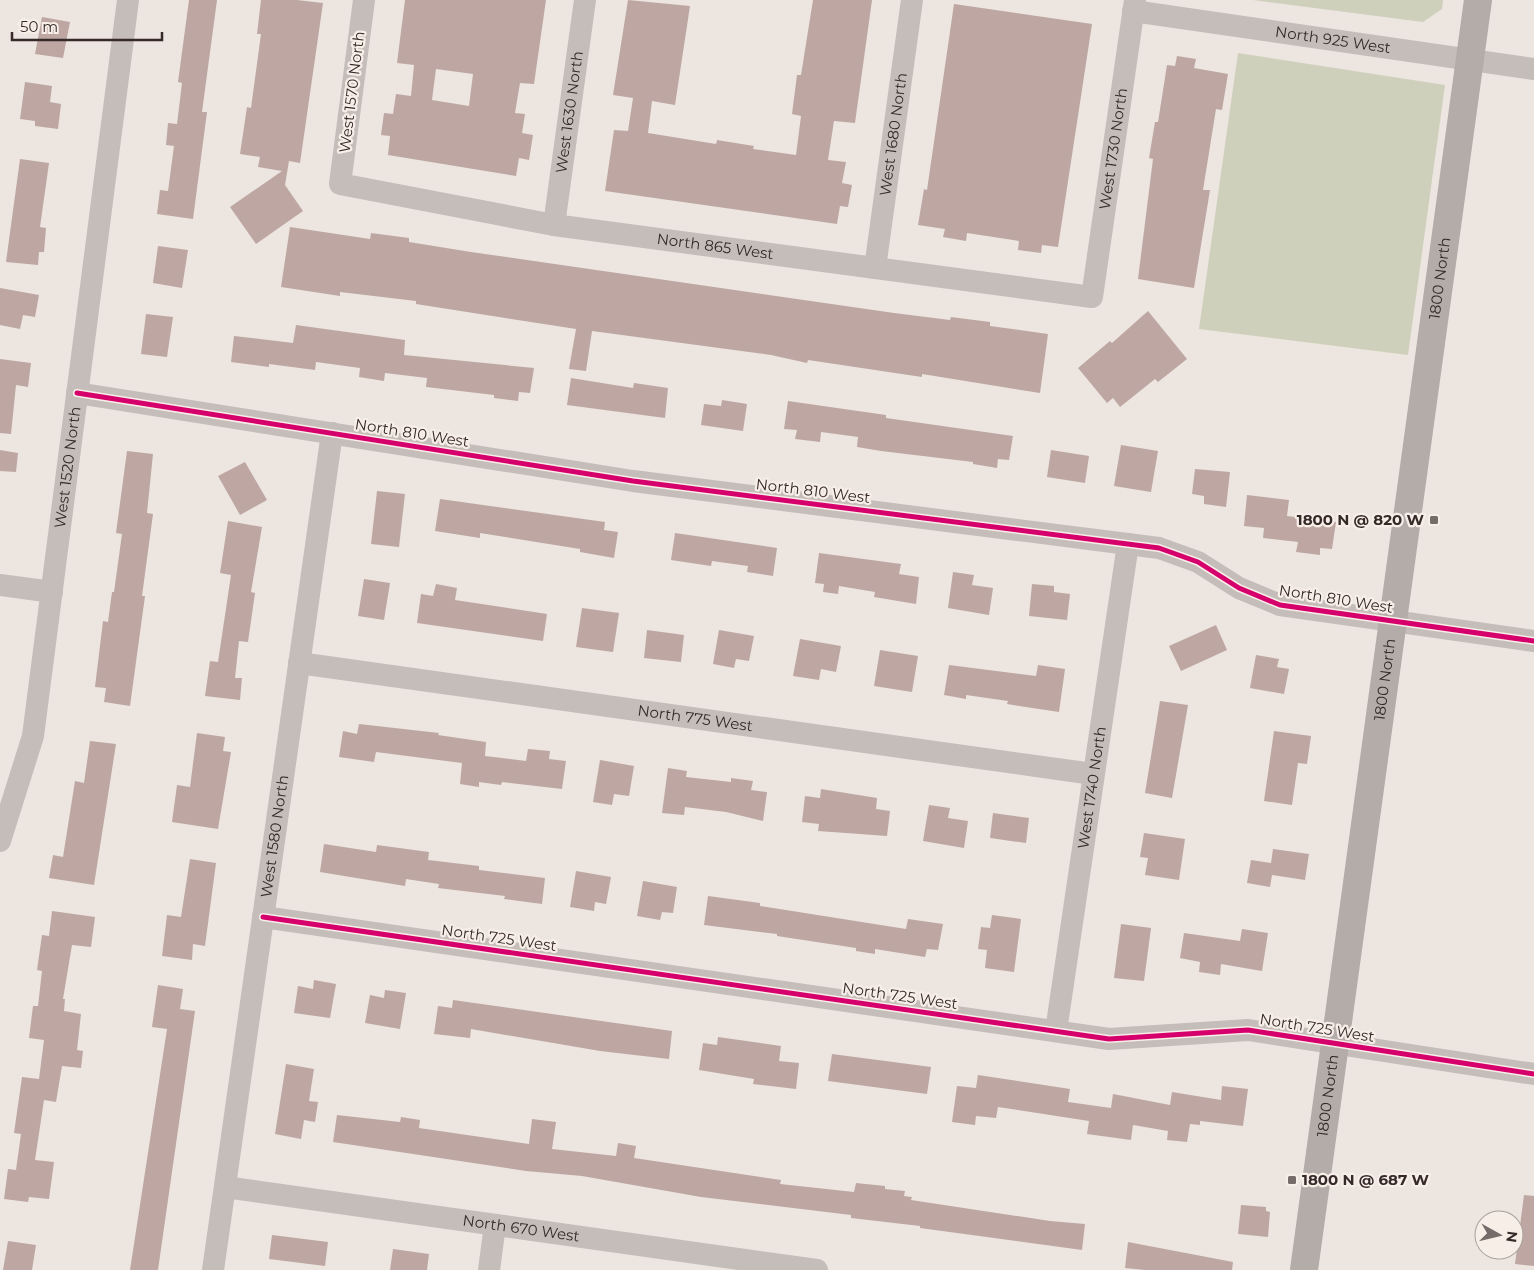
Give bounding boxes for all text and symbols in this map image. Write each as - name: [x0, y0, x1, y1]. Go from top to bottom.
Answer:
- scale bar: [12, 10, 162, 42]
- text: 50 m: [20, 17, 58, 36]
- street label: North 925 West: [1274, 22, 1392, 57]
- street label: West 1570 North: [335, 30, 368, 154]
- street label: West 1630 North: [551, 50, 587, 174]
- street label: West 1680 North: [875, 71, 911, 197]
- street label: West 1730 North: [1095, 87, 1131, 211]
- street label: North 865 West: [656, 229, 775, 263]
- street label: 1800 North: [1424, 236, 1454, 321]
- street label: West 1520 North: [50, 405, 84, 529]
- street label: North 810 West: [354, 414, 470, 451]
- street label: North 810 West: [755, 474, 871, 507]
- place label: 1800 N @ 820 W: [1297, 510, 1425, 529]
- marker: 1800 N @ 820 W: [1428, 514, 1440, 526]
- street label: North 810 West: [1278, 580, 1394, 617]
- street label: 1800 North: [1369, 637, 1399, 722]
- street label: North 775 West: [636, 700, 754, 735]
- street label: West 1740 North: [1073, 725, 1110, 850]
- street label: West 1580 North: [256, 774, 292, 899]
- street label: North 725 West: [440, 920, 558, 955]
- street label: North 725 West: [841, 978, 959, 1013]
- street label: North 725 West: [1258, 1009, 1376, 1046]
- street label: 1800 North: [1312, 1053, 1342, 1138]
- place label: 1800 N @ 687 W: [1302, 1170, 1430, 1189]
- marker: 1800 N @ 687 W: [1286, 1174, 1298, 1186]
- street label: North 670 West: [462, 1210, 581, 1246]
- north arrow: [1474, 1210, 1524, 1260]
- text: N: [1502, 1230, 1522, 1244]

